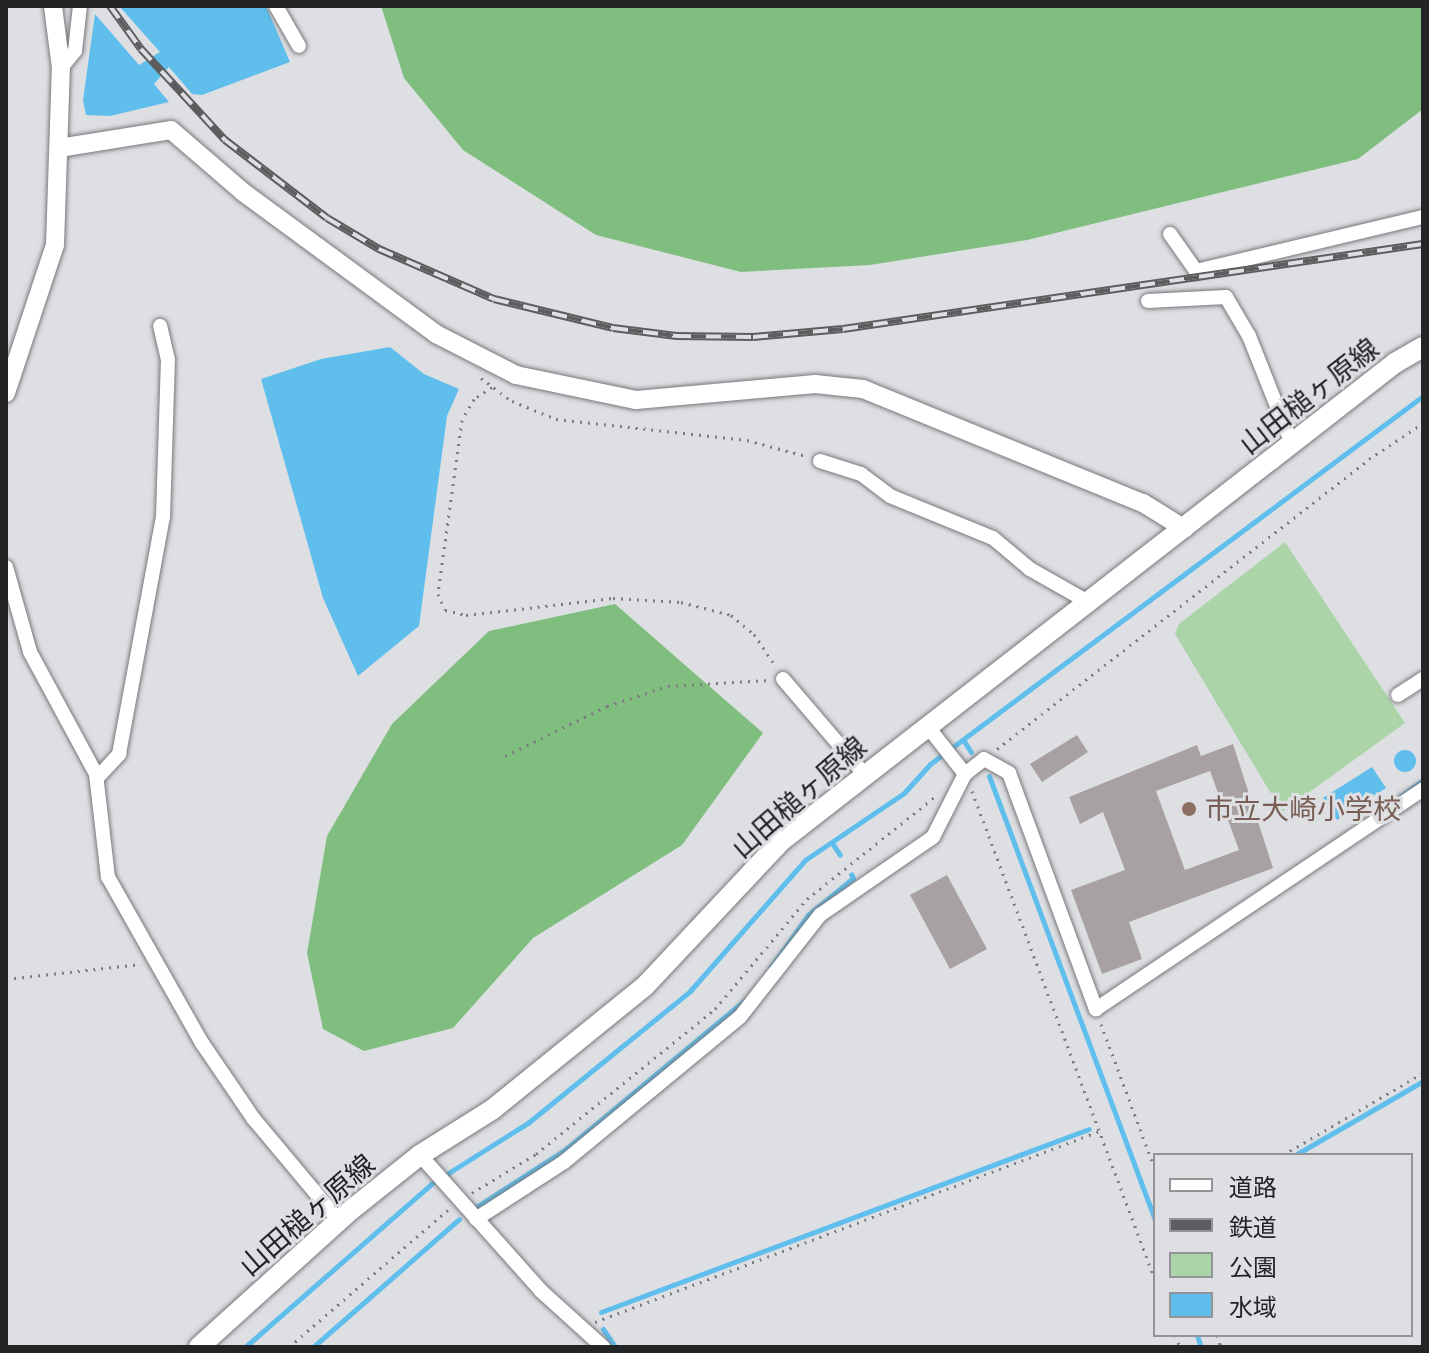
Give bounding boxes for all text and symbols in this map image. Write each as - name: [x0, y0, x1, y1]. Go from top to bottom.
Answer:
- street label: 山田槌ヶ原線: [1232, 331, 1386, 461]
- street label: 山田槌ヶ原線: [725, 729, 873, 865]
- place label: 市立大崎小学校: [1205, 792, 1401, 826]
- marker: 市立大崎小学校: [1180, 800, 1198, 818]
- street label: 山田槌ヶ原線: [233, 1147, 381, 1283]
- legend: [1153, 1153, 1413, 1337]
- text: 道路: [1229, 1173, 1277, 1201]
- text: 鉄道: [1229, 1213, 1277, 1241]
- text: 公園: [1229, 1253, 1277, 1281]
- text: 水域: [1229, 1293, 1277, 1321]

